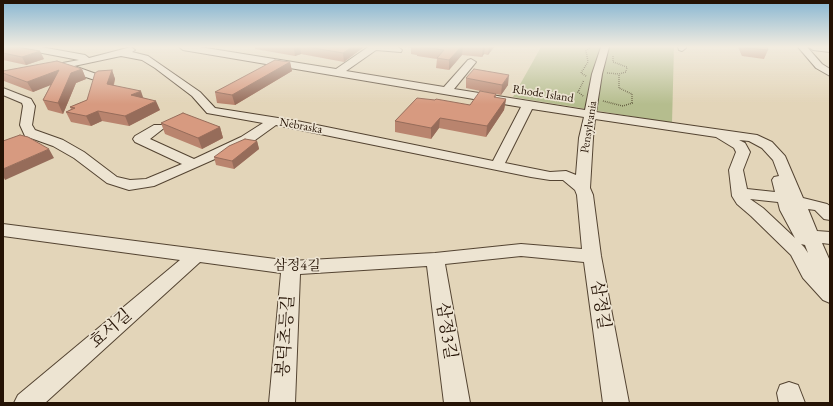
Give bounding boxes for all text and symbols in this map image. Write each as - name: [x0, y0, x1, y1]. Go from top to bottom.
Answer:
- street label: Rhode Island: [511, 82, 575, 106]
- street label: Pensylvania: [578, 100, 600, 154]
- street label: Nebraska: [278, 115, 324, 137]
- street label: 삼정4길: [273, 257, 321, 275]
- street label: 삼정길: [586, 279, 614, 331]
- street label: 봉덕초등길: [273, 294, 299, 378]
- street label: 삼정3길: [431, 301, 461, 361]
- street label: 효서길: [86, 305, 136, 353]

